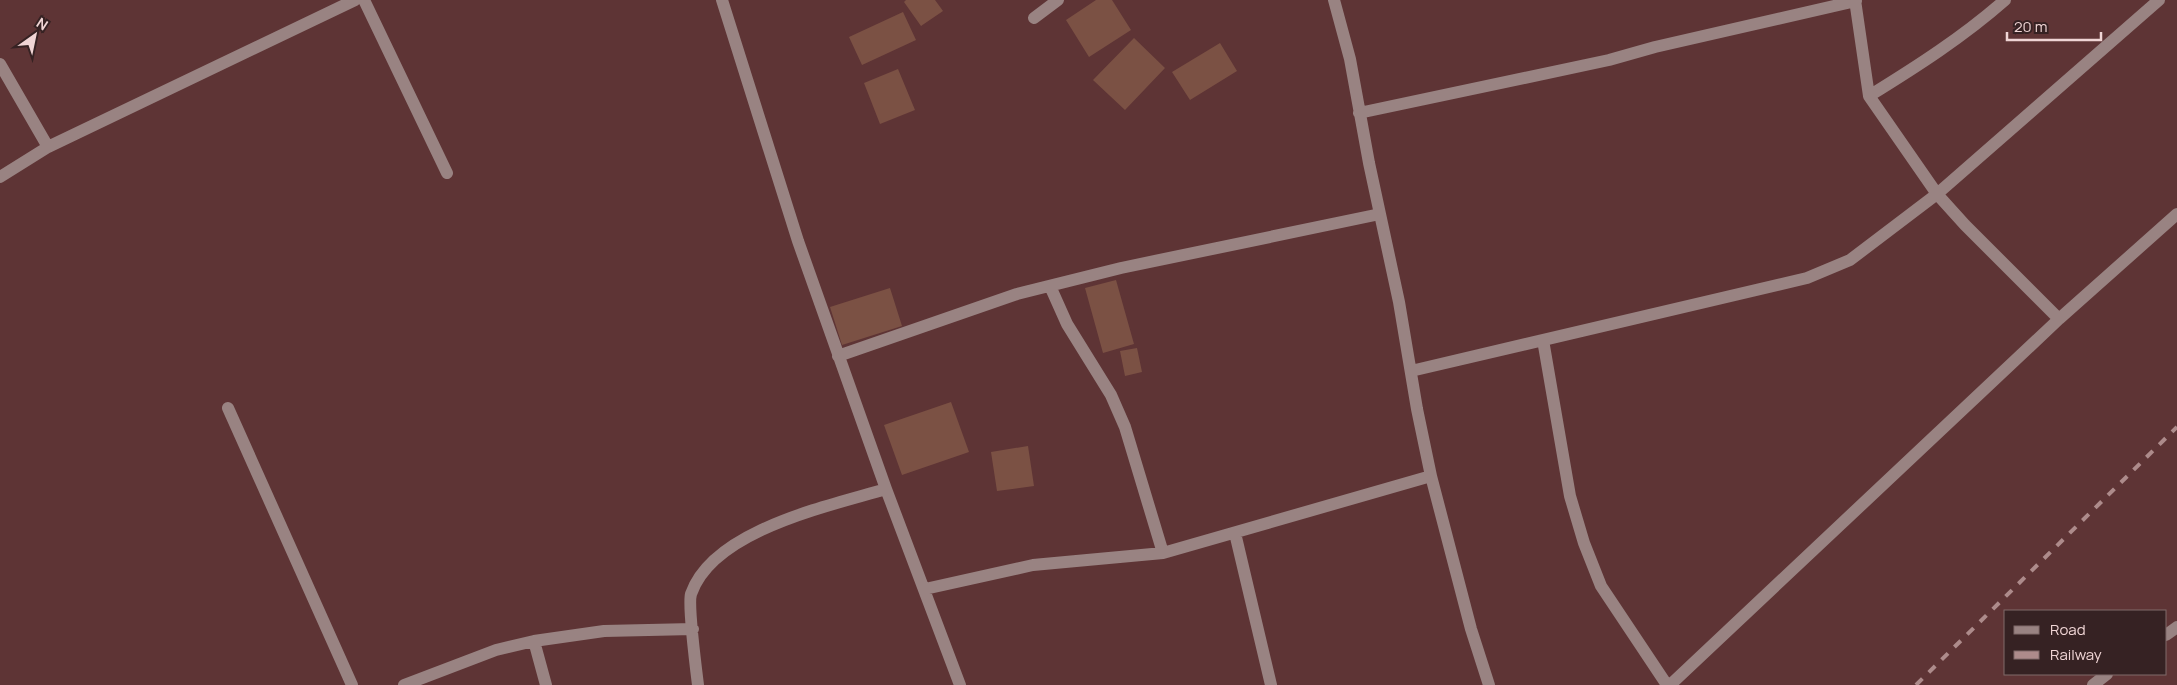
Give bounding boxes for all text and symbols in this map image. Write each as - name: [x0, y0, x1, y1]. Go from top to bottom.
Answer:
- north arrow: [10, 10, 60, 60]
- scale bar: [2007, 10, 2101, 42]
- text: N: [33, 13, 52, 34]
- text: 20 m: [2014, 16, 2047, 37]
- legend: [2004, 610, 2167, 675]
- text: Road: [2050, 619, 2086, 640]
- text: Railway: [2050, 644, 2102, 665]

